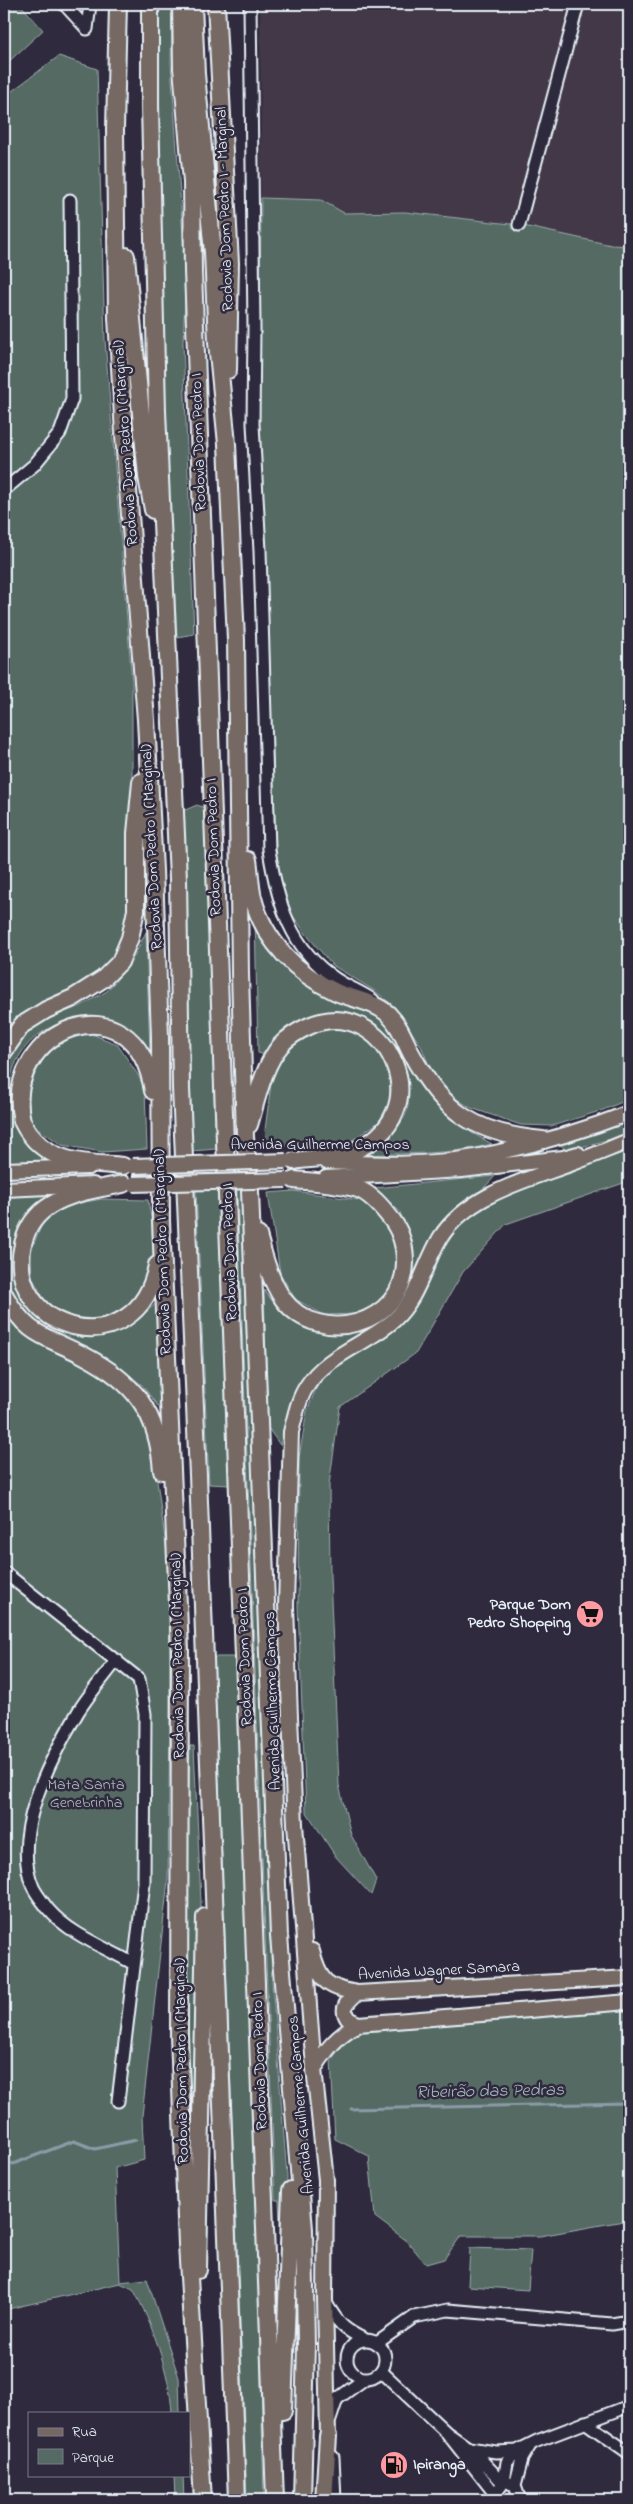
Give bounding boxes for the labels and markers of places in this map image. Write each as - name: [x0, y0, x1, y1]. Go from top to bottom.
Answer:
- place label: Parque Dom Pedro Shopping: [468, 1593, 572, 1636]
- supermarket icon: Parque Dom Pedro Shopping: [575, 1599, 605, 1629]
- fuel station icon: Ipiranga: [379, 2450, 409, 2480]
- place label: Ipiranga: [413, 2453, 466, 2478]

